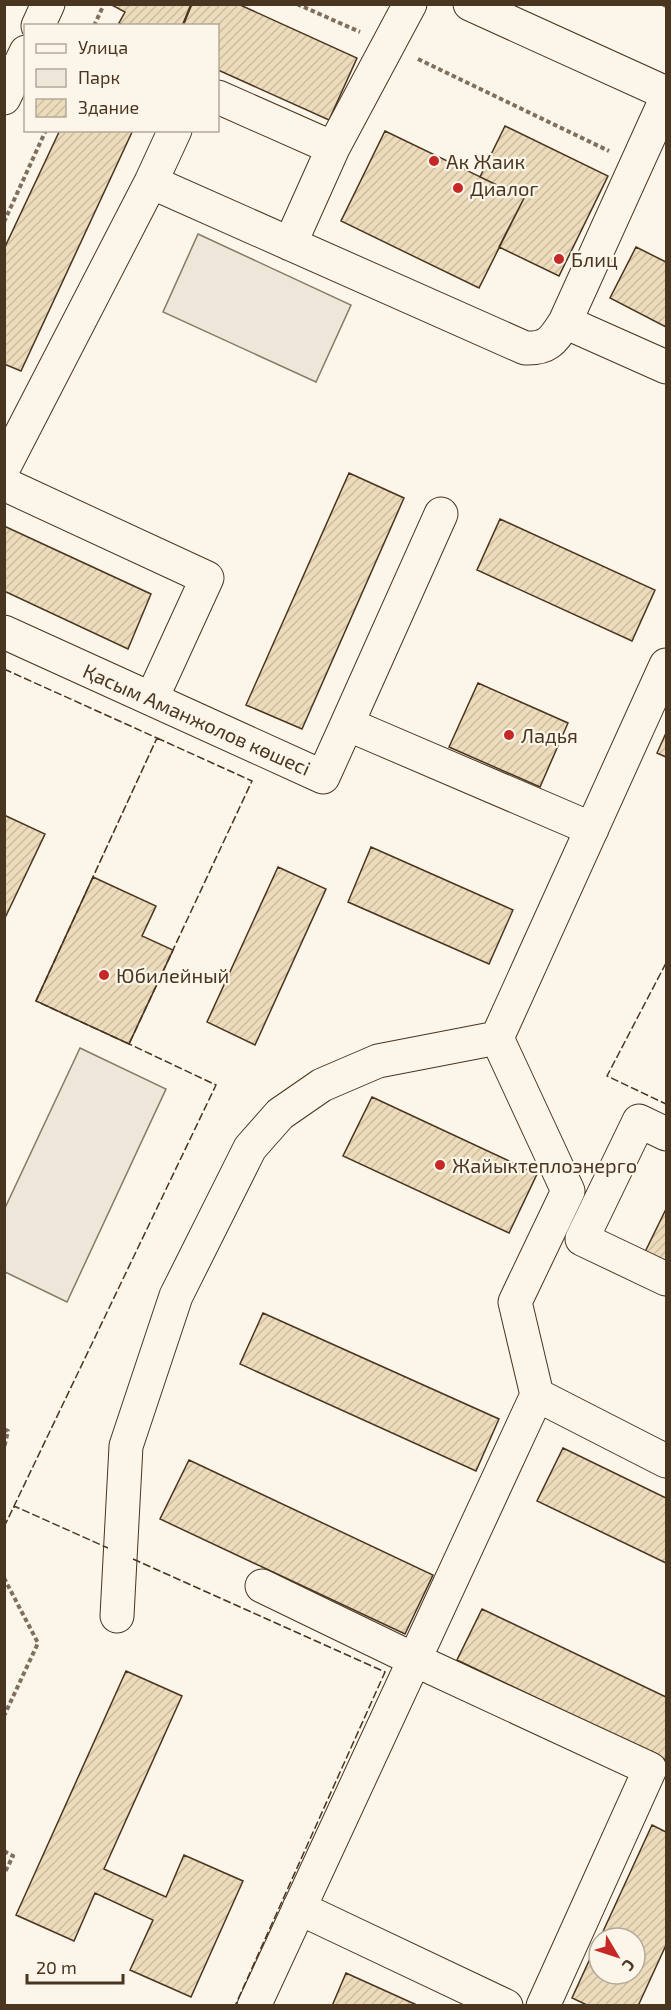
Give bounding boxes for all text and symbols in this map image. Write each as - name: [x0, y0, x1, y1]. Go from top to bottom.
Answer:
- legend: [24, 24, 219, 132]
- text: Улица: [78, 36, 128, 58]
- text: Парк: [78, 66, 120, 88]
- text: Здание: [78, 96, 139, 118]
- place label: Ак Жаик: [446, 149, 526, 173]
- marker: Ак Жаик: [427, 154, 441, 168]
- place label: Диалог: [470, 176, 539, 200]
- marker: Диалог: [451, 181, 465, 195]
- place label: Блиц: [571, 247, 618, 271]
- marker: Блиц: [552, 252, 566, 266]
- street label: Қасым Аманжолов көшесі: [80, 658, 314, 780]
- place label: Ладья: [521, 723, 578, 747]
- marker: Ладья: [502, 728, 516, 742]
- place label: Юбилейный: [116, 963, 229, 987]
- marker: Юбилейный: [97, 968, 111, 982]
- place label: Жайыктеплоэнерго: [452, 1153, 637, 1177]
- marker: Жайыктеплоэнерго: [433, 1158, 447, 1172]
- north arrow: [587, 1926, 647, 1986]
- scale bar: [27, 1947, 123, 1985]
- text: 20 m: [36, 1956, 77, 1978]
- text: С: [619, 1956, 639, 1975]

